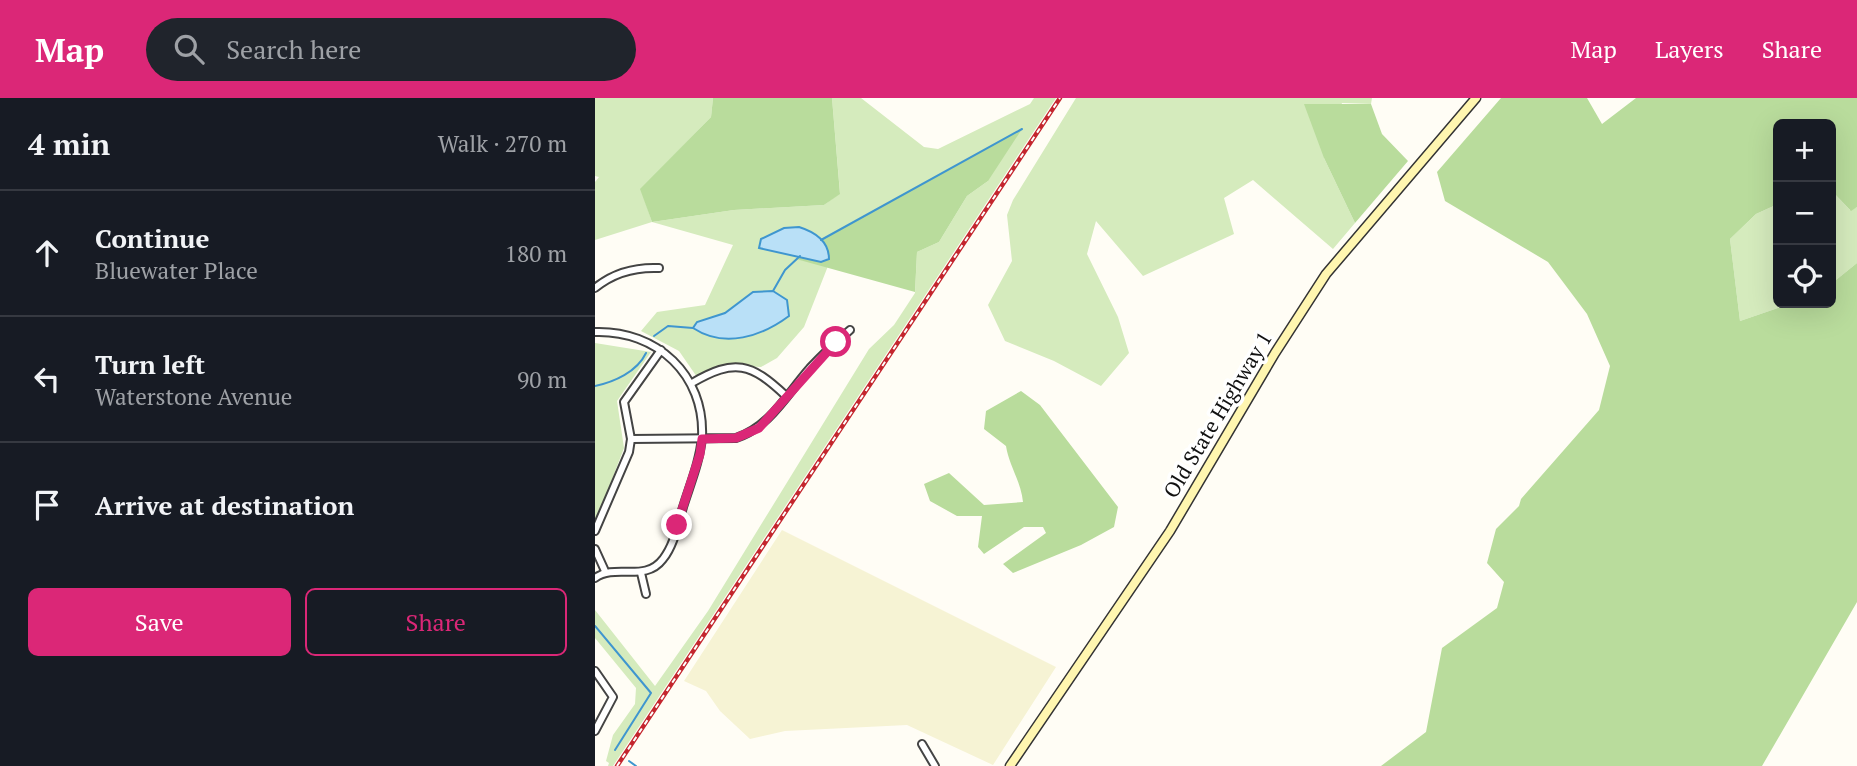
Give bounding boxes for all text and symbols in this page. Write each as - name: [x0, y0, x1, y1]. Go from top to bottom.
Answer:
- search box: [146, 18, 636, 81]
- text: Map: [35, 28, 104, 71]
- icon: search: [170, 30, 208, 68]
- text: Search here: [226, 32, 361, 66]
- text: Map: [1570, 33, 1617, 65]
- text: Layers: [1655, 33, 1724, 65]
- text: Share: [1762, 33, 1822, 65]
- map controls: [1773, 119, 1836, 308]
- button: +: [1773, 119, 1836, 182]
- text: 4 min: [28, 124, 110, 164]
- text: Walk · 270 m: [438, 128, 567, 159]
- button: −: [1773, 182, 1836, 245]
- text: Continue: [95, 221, 209, 255]
- icon: ahead: [28, 234, 66, 272]
- text: 180 m: [505, 238, 567, 269]
- button: locate: [1773, 245, 1836, 308]
- text: Bluewater Place: [95, 255, 258, 286]
- route start: [820, 326, 851, 357]
- street label: Old State Highway 1: [1156, 326, 1278, 503]
- text: Turn left: [95, 347, 205, 381]
- icon: left: [28, 360, 66, 398]
- text: 90 m: [517, 364, 567, 395]
- text: Waterstone Avenue: [95, 381, 292, 412]
- icon: arrive: [28, 486, 66, 524]
- text: Arrive at destination: [95, 488, 354, 522]
- route end: [661, 509, 692, 540]
- button: Save: [28, 588, 291, 656]
- button: Share: [305, 588, 567, 656]

